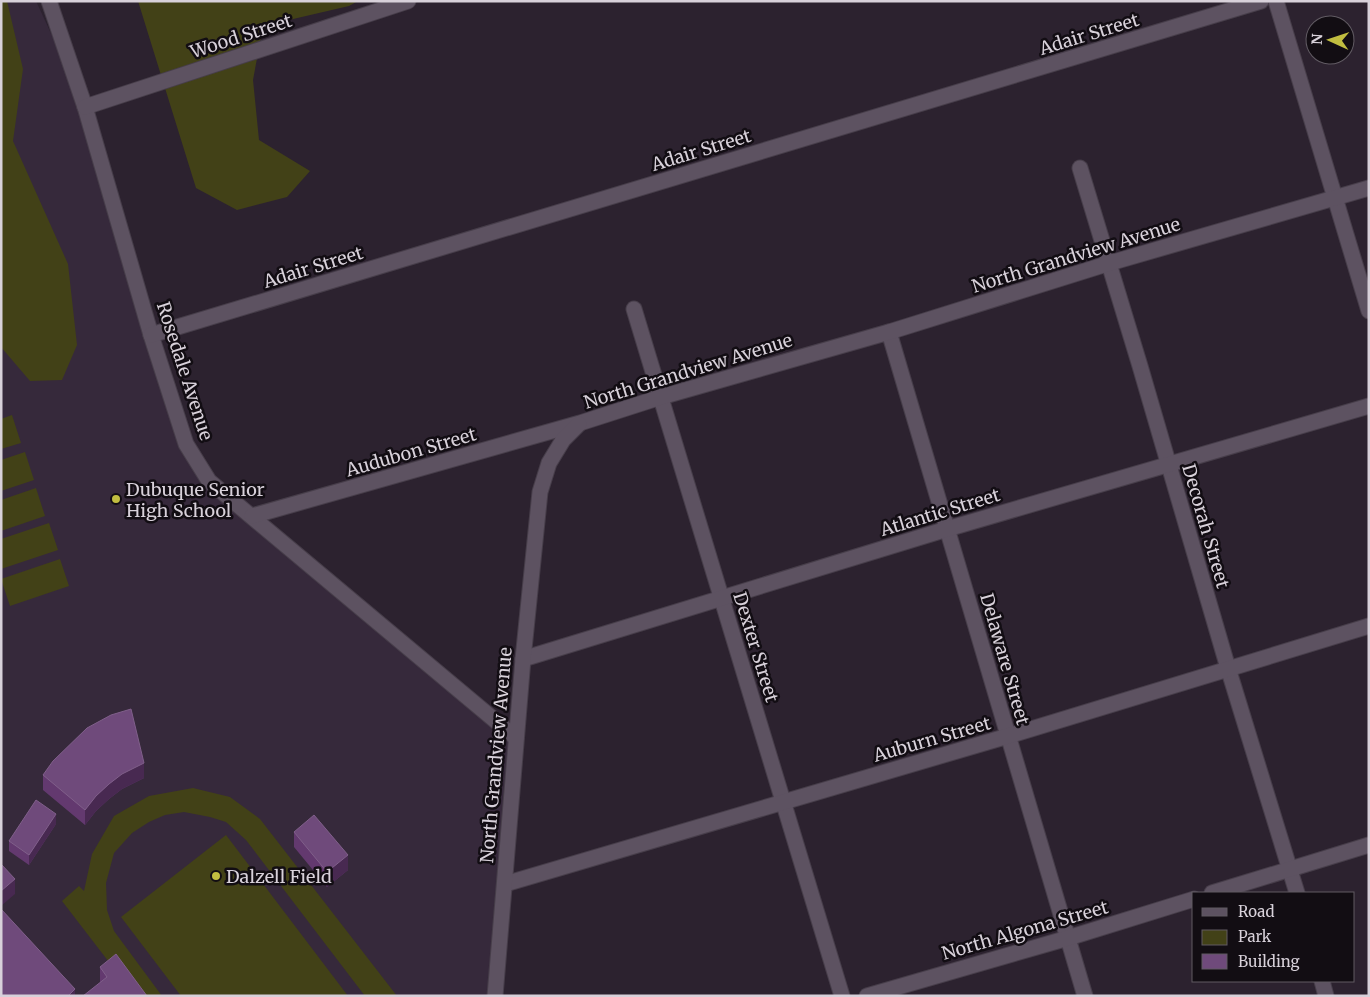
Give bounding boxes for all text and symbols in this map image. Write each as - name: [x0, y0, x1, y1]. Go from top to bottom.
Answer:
- street label: Adair Street: [1035, 8, 1142, 60]
- street label: Wood Street: [186, 9, 295, 64]
- north arrow: [1305, 15, 1355, 65]
- text: N: [1308, 33, 1326, 45]
- street label: Adair Street: [647, 124, 754, 176]
- street label: North Grandview Avenue: [969, 212, 1183, 298]
- street label: Adair Street: [259, 241, 366, 293]
- street label: Rosedale Avenue: [152, 299, 218, 443]
- street label: North Grandview Avenue: [581, 328, 795, 414]
- street label: Audubon Street: [342, 422, 479, 482]
- street label: Decorah Street: [1177, 461, 1235, 591]
- place label: Dubuque Senior High School: [126, 478, 265, 522]
- street label: Atlantic Street: [876, 483, 1003, 541]
- marker: Dubuque Senior High School: [110, 493, 122, 505]
- street label: Dexter Street: [728, 589, 784, 705]
- street label: Delaware Street: [975, 590, 1035, 728]
- street label: North Grandview Avenue: [475, 646, 517, 864]
- street label: Auburn Street: [870, 711, 993, 767]
- place label: Dalzell Field: [226, 865, 332, 888]
- marker: Dalzell Field: [210, 870, 222, 882]
- legend: [1192, 892, 1355, 982]
- street label: North Algona Street: [939, 895, 1111, 965]
- text: Road: [1238, 902, 1274, 921]
- text: Park: [1238, 927, 1272, 946]
- text: Building: [1238, 952, 1300, 971]

